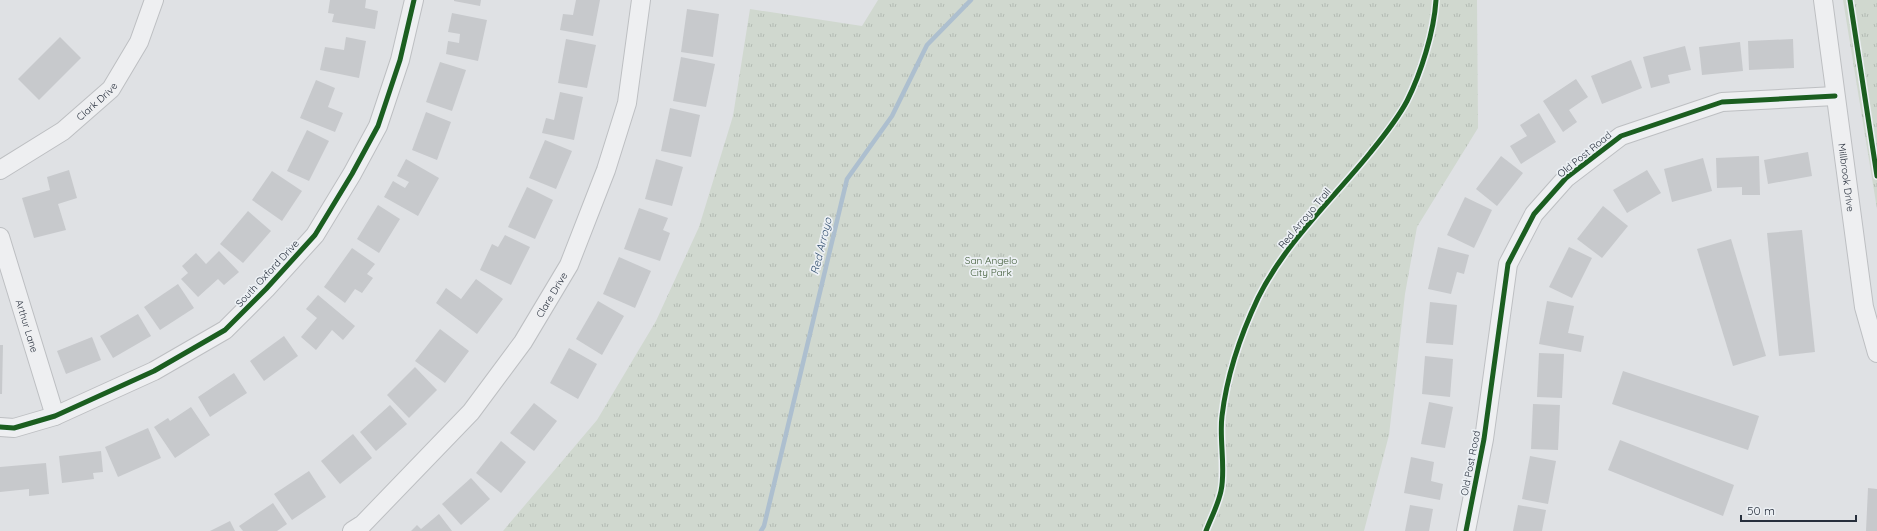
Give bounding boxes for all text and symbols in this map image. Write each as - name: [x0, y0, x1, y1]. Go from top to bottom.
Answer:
- street label: Clark Drive: [74, 80, 121, 123]
- street label: Old Post Road: [1555, 129, 1614, 180]
- street label: Millbrook Drive: [1835, 142, 1857, 213]
- street label: Red Arroyo Trail: [1275, 185, 1334, 251]
- water label: Red Arroyo: [807, 215, 835, 276]
- street label: South Oxford Drive: [233, 237, 302, 310]
- park label: San Angelo City Park: [965, 254, 1017, 279]
- street label: Clare Drive: [533, 269, 571, 320]
- street label: Arthur Lane: [13, 298, 41, 354]
- street label: Old Post Road: [1458, 429, 1483, 497]
- scale bar: [1741, 497, 1856, 523]
- text: 50 m: [1747, 503, 1775, 518]

